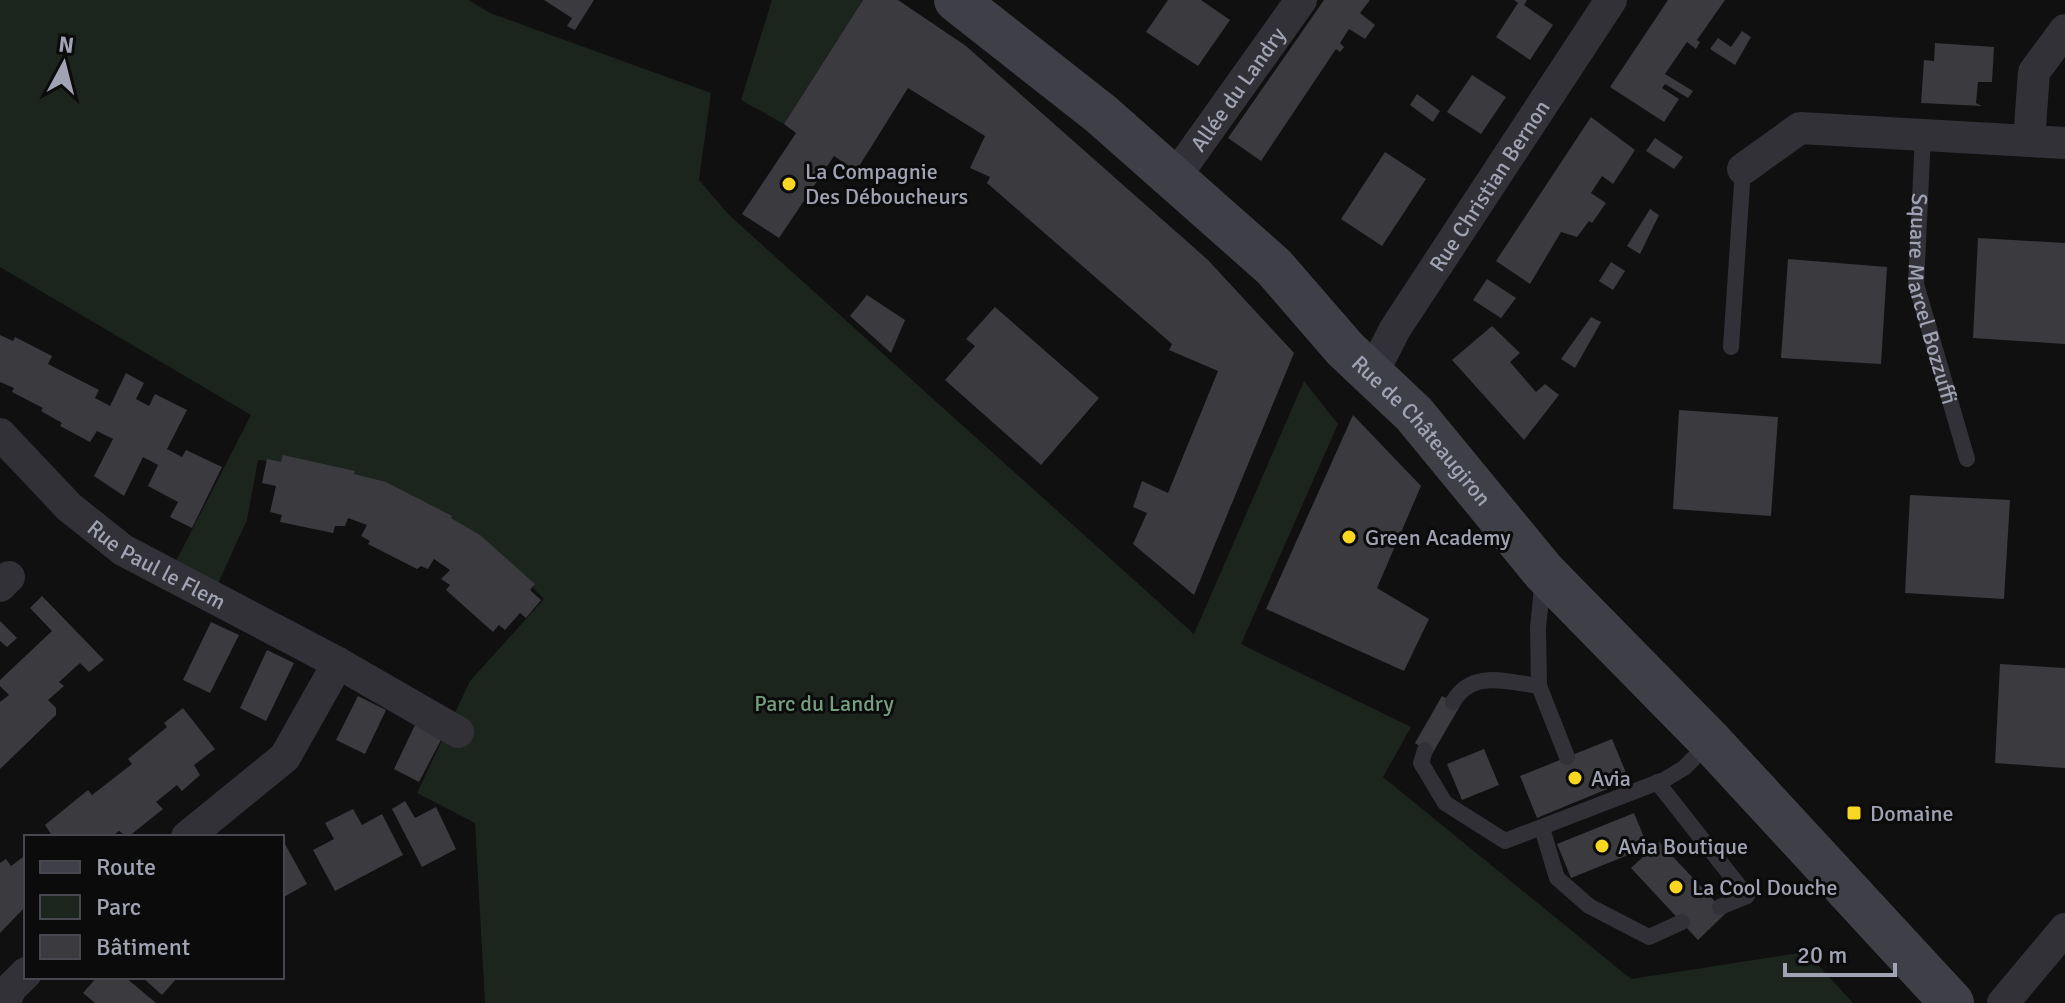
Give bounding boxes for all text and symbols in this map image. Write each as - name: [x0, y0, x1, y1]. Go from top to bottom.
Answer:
- street label: Allée du Landry: [1184, 21, 1291, 156]
- north arrow: [24, 24, 104, 104]
- text: N: [57, 30, 76, 59]
- street label: Rue Christian Bernon: [1423, 95, 1555, 276]
- place label: La Compagnie Des Déboucheurs: [805, 158, 968, 210]
- marker: La Compagnie Des Déboucheurs: [780, 175, 798, 193]
- street label: Square Marcel Bozzuffi: [1902, 193, 1964, 407]
- street label: Rue de Châteaugiron: [1347, 349, 1497, 511]
- street label: Rue Paul le Flem: [82, 514, 230, 615]
- place label: Green Academy: [1365, 524, 1511, 551]
- marker: Green Academy: [1340, 528, 1358, 546]
- park label: Parc du Landry: [754, 690, 895, 717]
- place label: Avia: [1591, 765, 1631, 792]
- marker: Avia: [1566, 769, 1584, 787]
- place label: Domaine: [1870, 800, 1953, 827]
- marker: Domaine: [1845, 804, 1863, 822]
- place label: Avia Boutique: [1618, 833, 1748, 860]
- legend: [24, 835, 284, 979]
- marker: Avia Boutique: [1593, 837, 1611, 855]
- text: Route: [96, 852, 156, 882]
- place label: La Cool Douche: [1692, 874, 1838, 901]
- marker: La Cool Douche: [1667, 878, 1685, 896]
- text: Parc: [96, 892, 141, 922]
- scale bar: [1785, 927, 1895, 977]
- text: Bâtiment: [96, 932, 190, 962]
- text: 20 m: [1797, 940, 1847, 970]

